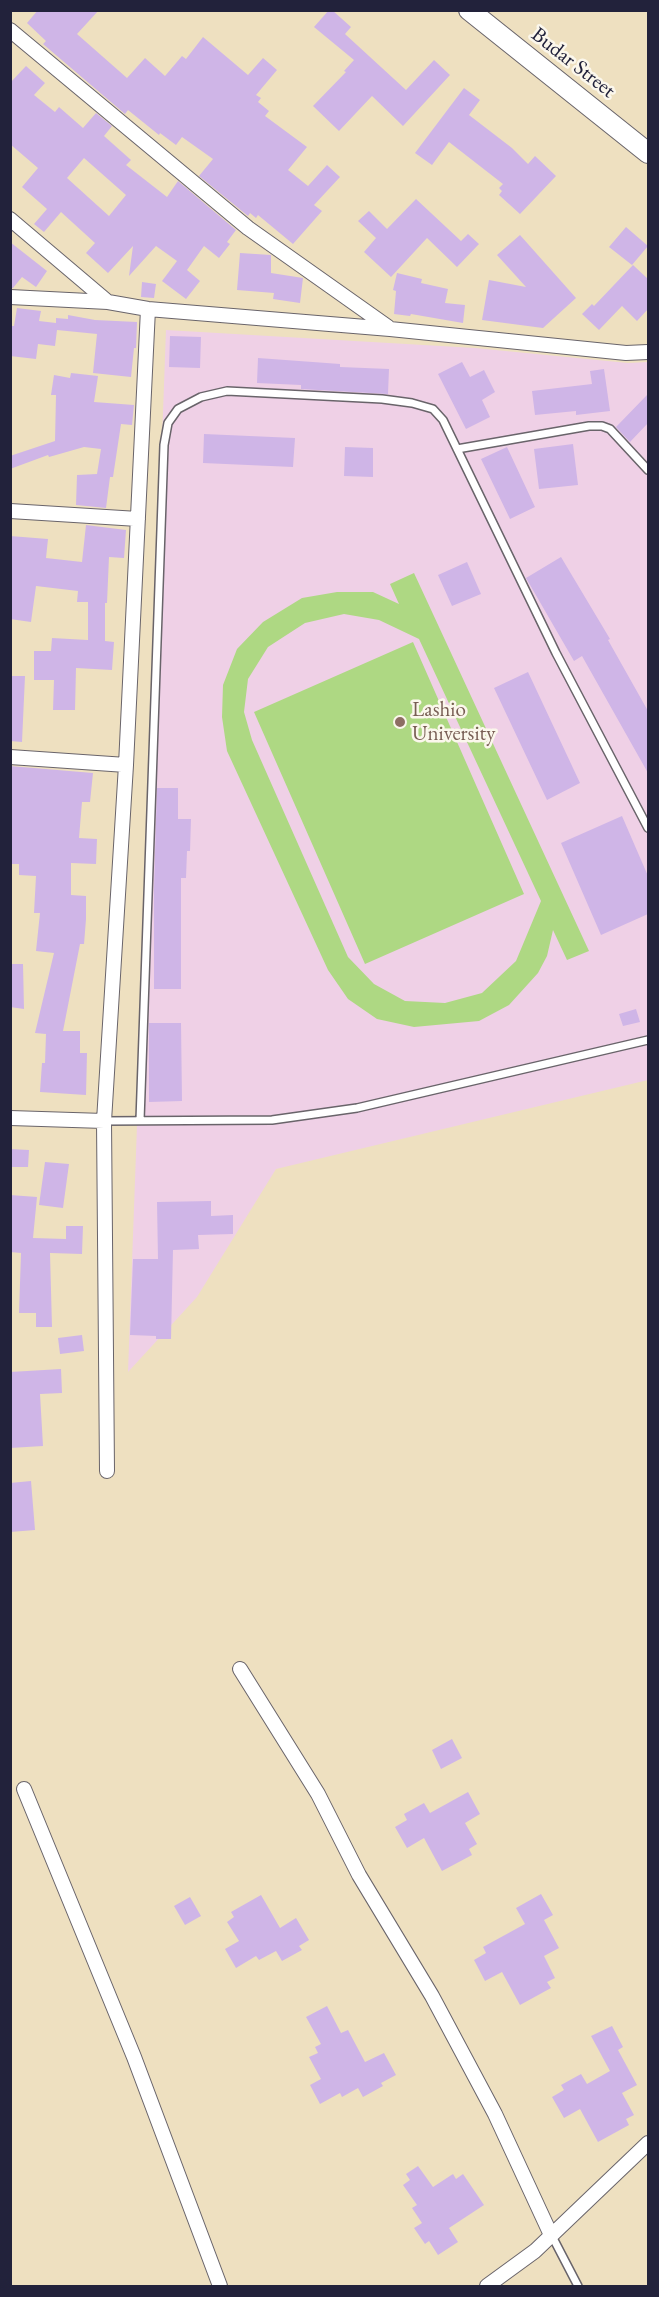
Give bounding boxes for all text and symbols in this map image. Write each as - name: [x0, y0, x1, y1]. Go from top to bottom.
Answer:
- street label: Budar Street: [526, 22, 620, 104]
- place label: Lashio University: [412, 697, 495, 747]
- marker: Lashio University: [393, 715, 407, 729]

